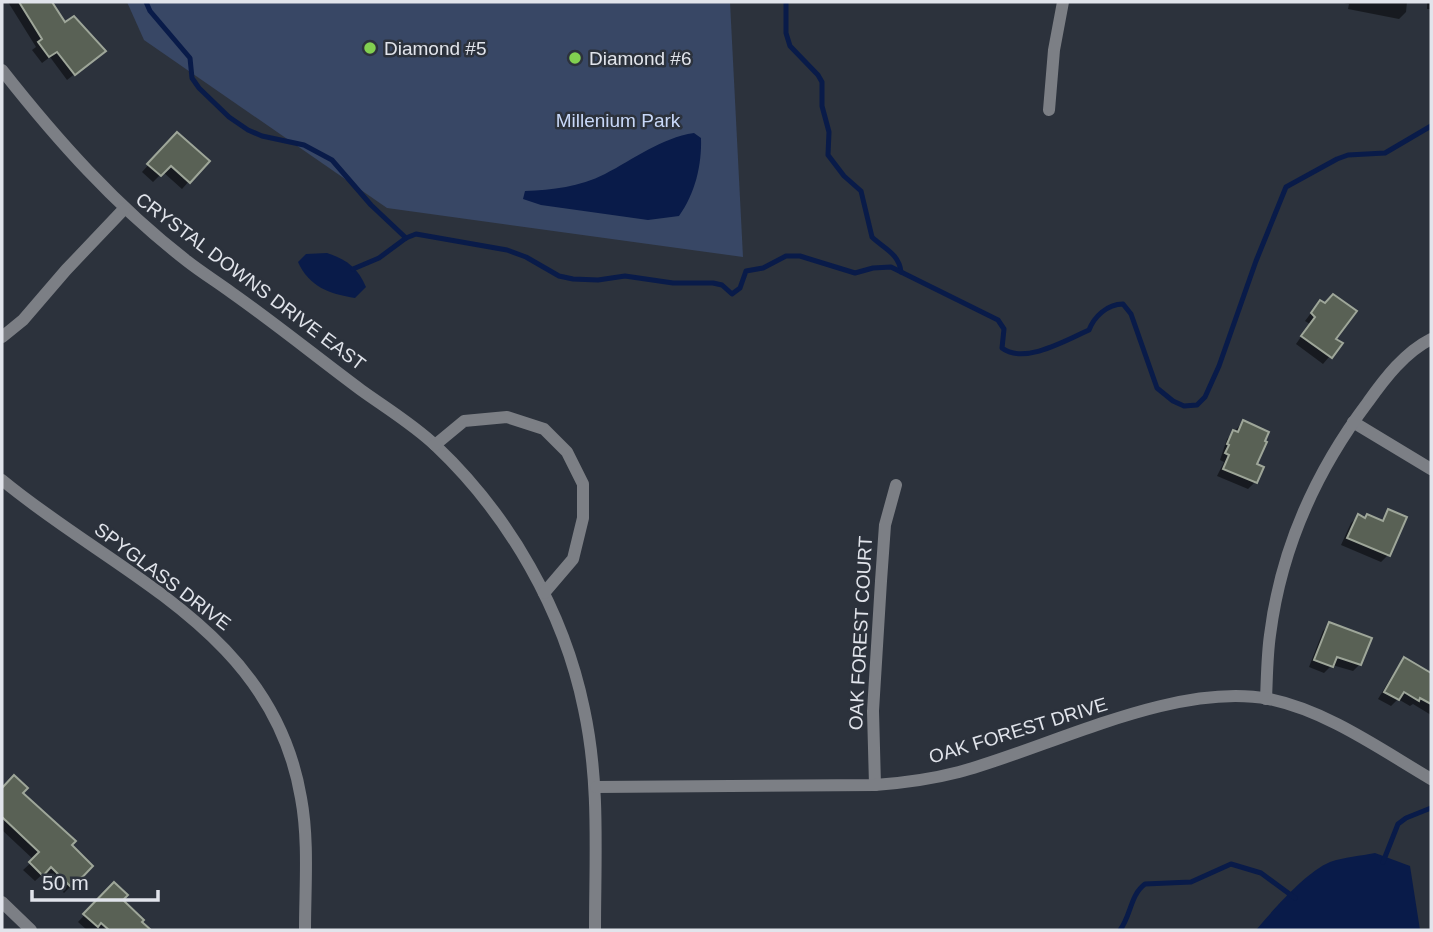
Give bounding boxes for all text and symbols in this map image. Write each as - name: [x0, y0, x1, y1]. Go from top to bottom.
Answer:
- place label: Diamond #5: [384, 38, 486, 59]
- marker: Diamond #5: [362, 40, 378, 56]
- place label: Diamond #6: [589, 48, 691, 69]
- marker: Diamond #6: [567, 50, 583, 66]
- park label: Millenium Park: [556, 110, 681, 131]
- street label: CRYSTAL DOWNS DRIVE EAST: [132, 188, 370, 375]
- street label: SPYGLASS DRIVE: [91, 518, 235, 634]
- street label: OAK FOREST COURT: [845, 535, 876, 731]
- street label: OAK FOREST DRIVE: [926, 693, 1110, 768]
- scale bar: [32, 858, 158, 902]
- text: 50 m: [42, 871, 89, 894]

